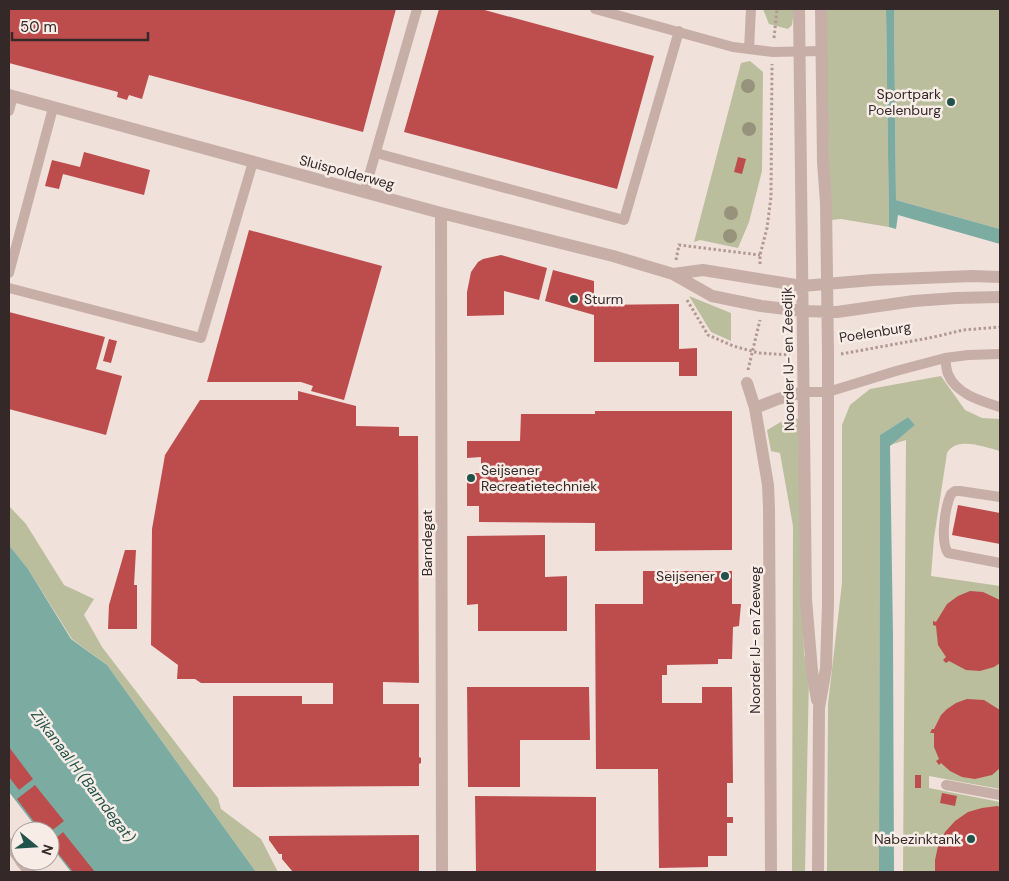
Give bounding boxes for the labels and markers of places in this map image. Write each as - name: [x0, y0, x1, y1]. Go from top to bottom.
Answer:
- place label: Sportpark Poelenburg: [868, 85, 941, 119]
- marker: Sportpark Poelenburg: [945, 96, 957, 108]
- place label: Sturm: [584, 290, 623, 308]
- marker: Sturm: [568, 293, 580, 305]
- place label: Seijsener Recreatietechniek: [481, 461, 597, 495]
- marker: Seijsener Recreatietechniek: [465, 472, 477, 484]
- place label: Seijsener: [656, 567, 715, 585]
- marker: Seijsener: [719, 570, 731, 582]
- place label: Nabezinktank: [874, 830, 961, 848]
- marker: Nabezinktank: [965, 833, 977, 845]

